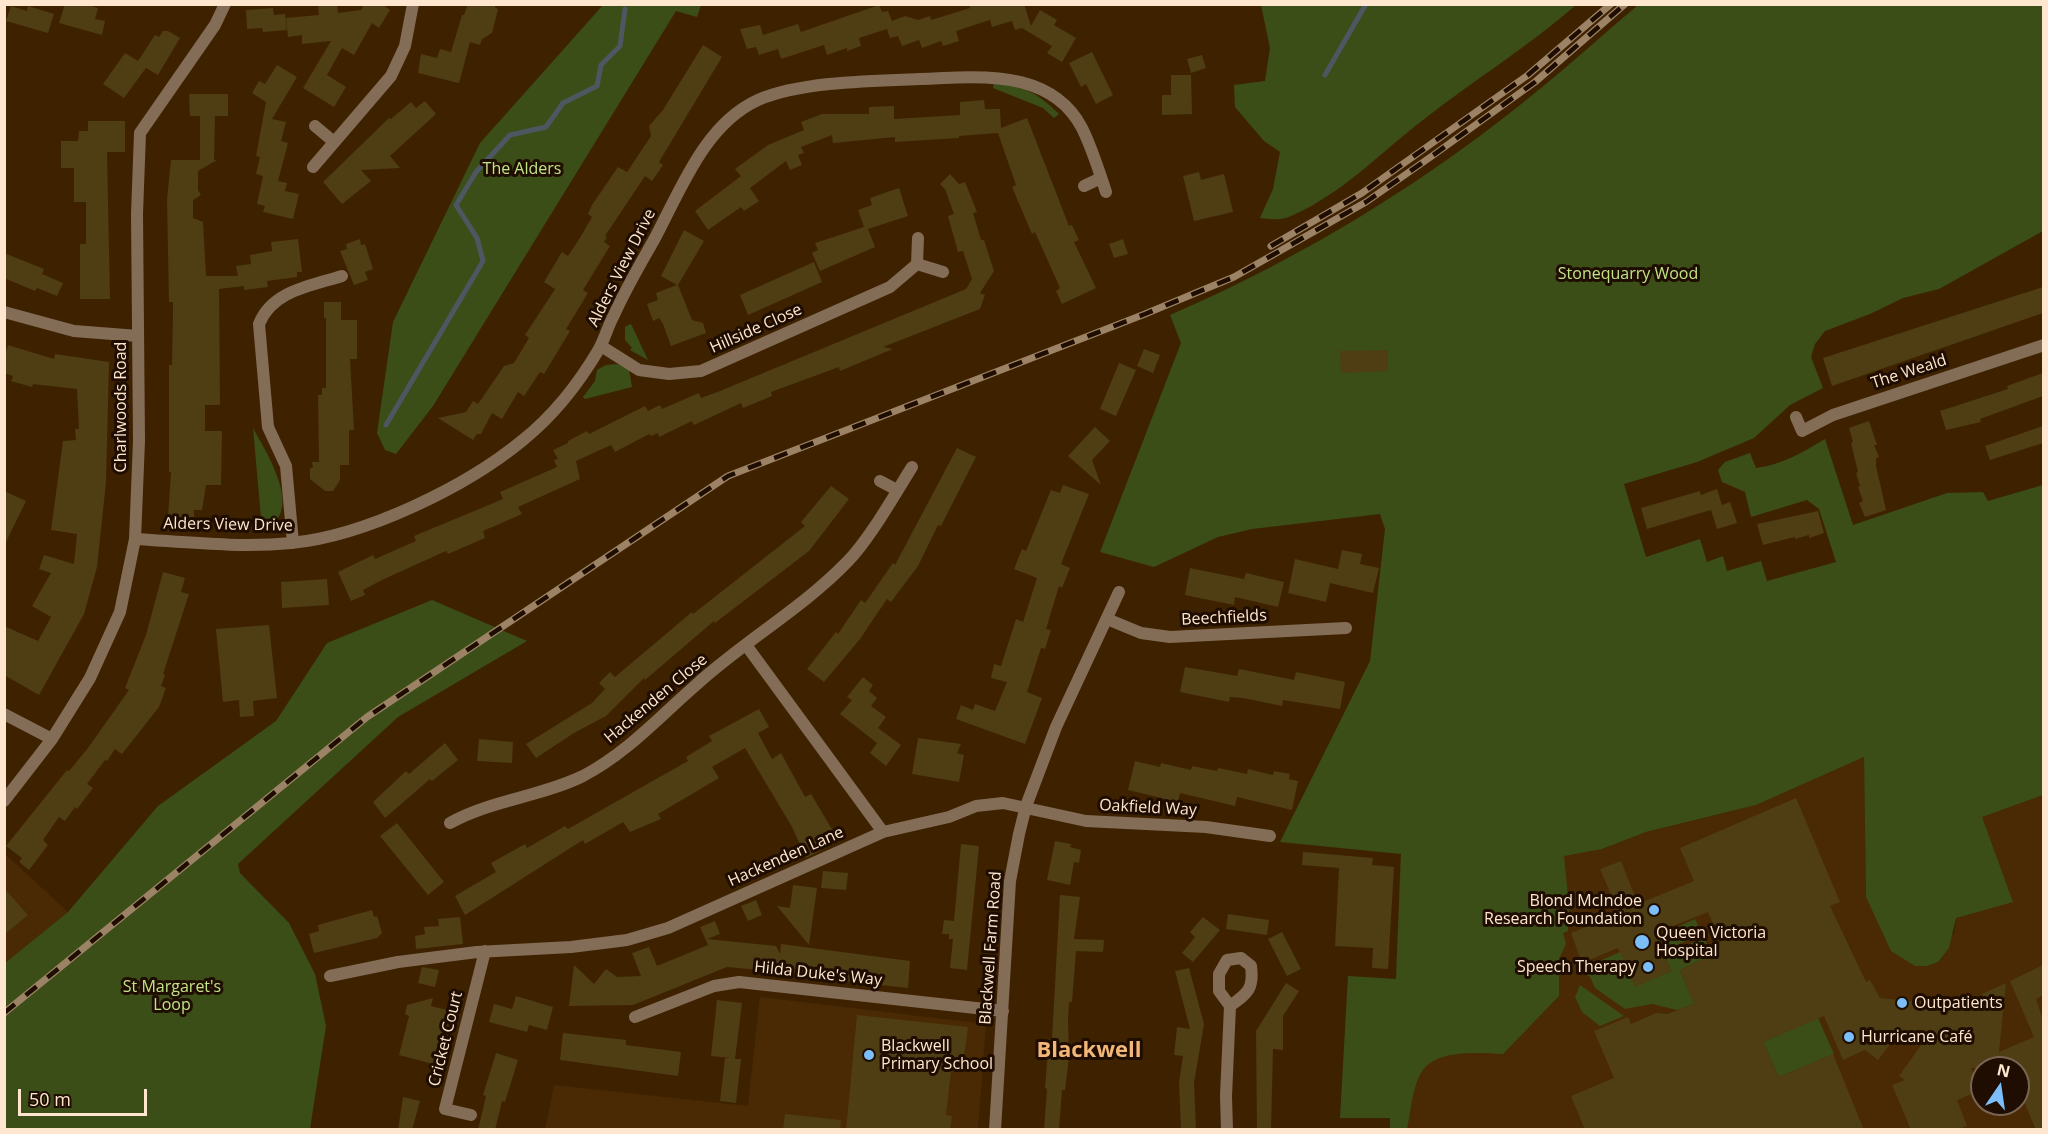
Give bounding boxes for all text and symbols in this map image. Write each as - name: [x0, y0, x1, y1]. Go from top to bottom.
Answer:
- park label: The Alders: [483, 159, 561, 179]
- street label: Alders View Drive: [584, 206, 660, 330]
- park label: Stonequarry Wood: [1558, 264, 1698, 284]
- street label: Hillside Close: [707, 300, 805, 358]
- street label: Charlwoods Road: [111, 342, 131, 472]
- street label: The Weald: [1869, 351, 1949, 393]
- street label: Alders View Drive: [163, 514, 293, 536]
- street label: Beechfields: [1181, 606, 1267, 630]
- street label: Hackenden Close: [601, 650, 711, 748]
- street label: Oakfield Way: [1099, 796, 1197, 820]
- street label: Hackenden Lane: [725, 823, 847, 891]
- street label: Blackwell Farm Road: [976, 871, 1006, 1025]
- place label: Blond McIndoe Research Foundation: [1484, 891, 1642, 929]
- marker: Blond McIndoe Research Foundation: [1647, 903, 1661, 917]
- place label: Queen Victoria Hospital: [1656, 923, 1766, 961]
- marker: Queen Victoria Hospital: [1633, 933, 1651, 951]
- place label: Speech Therapy: [1517, 957, 1636, 977]
- street label: Hilda Duke's Way: [753, 958, 883, 990]
- marker: Speech Therapy: [1641, 960, 1655, 974]
- park label: St Margaret's Loop: [123, 977, 221, 1015]
- street label: Cricket Court: [425, 989, 467, 1089]
- place label: Outpatients: [1914, 993, 2003, 1013]
- marker: Outpatients: [1895, 996, 1909, 1010]
- place label: Hurricane Café: [1861, 1027, 1973, 1047]
- marker: Hurricane Café: [1842, 1030, 1856, 1044]
- place label: Blackwell Primary School: [881, 1036, 993, 1074]
- district label: Blackwell: [1037, 1038, 1141, 1064]
- marker: Blackwell Primary School: [862, 1048, 876, 1062]
- north arrow: [1970, 1056, 2030, 1116]
- text: N: [1995, 1058, 2012, 1083]
- scale bar: [21, 1077, 150, 1115]
- text: 50 m: [29, 1087, 71, 1111]

